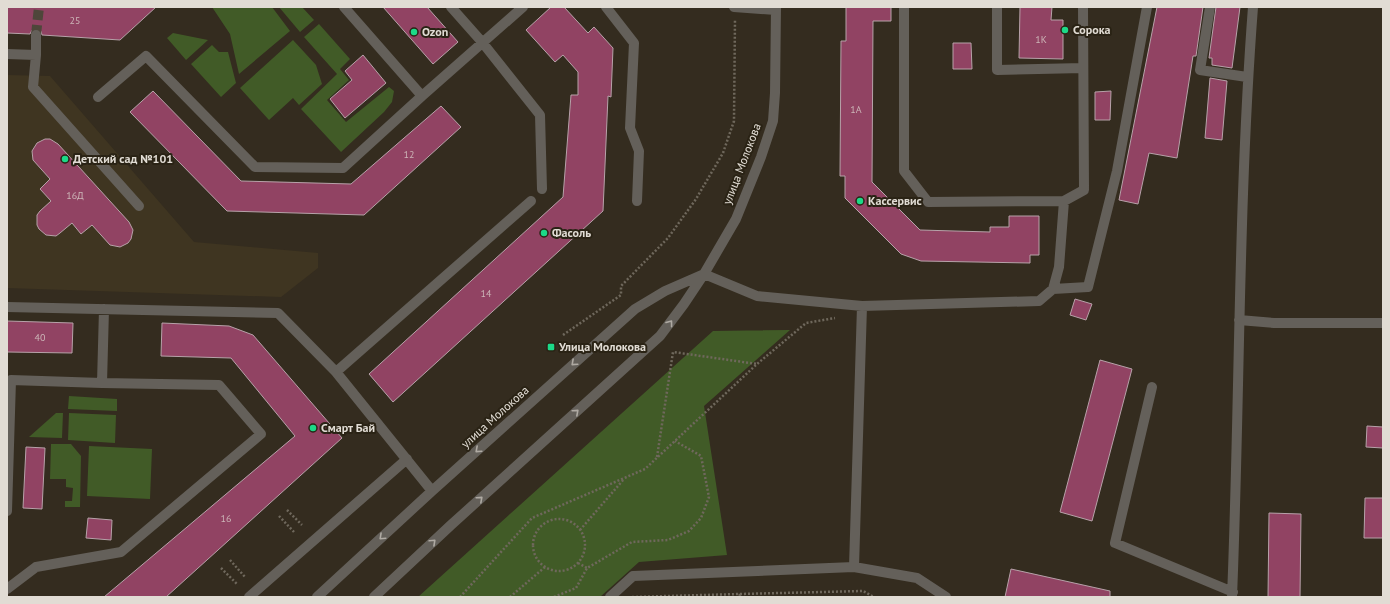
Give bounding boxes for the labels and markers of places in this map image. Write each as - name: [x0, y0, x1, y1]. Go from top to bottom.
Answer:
- place label: Сорока: [1073, 22, 1111, 37]
- place label: Ozon: [422, 24, 448, 39]
- marker: Сорока: [1060, 25, 1070, 35]
- marker: Ozon: [409, 27, 419, 37]
- place label: Детский сад №101: [73, 151, 173, 166]
- marker: Детский сад №101: [60, 154, 70, 164]
- place label: Кассервис: [868, 193, 922, 208]
- marker: Кассервис: [855, 196, 865, 206]
- place label: Фасоль: [552, 225, 591, 240]
- marker: Фасоль: [539, 228, 549, 238]
- place label: Улица Молокова: [558, 339, 646, 354]
- marker: Улица Молокова: [546, 342, 556, 352]
- place label: Смарт Бай: [321, 420, 375, 435]
- marker: Смарт Бай: [308, 423, 318, 433]

